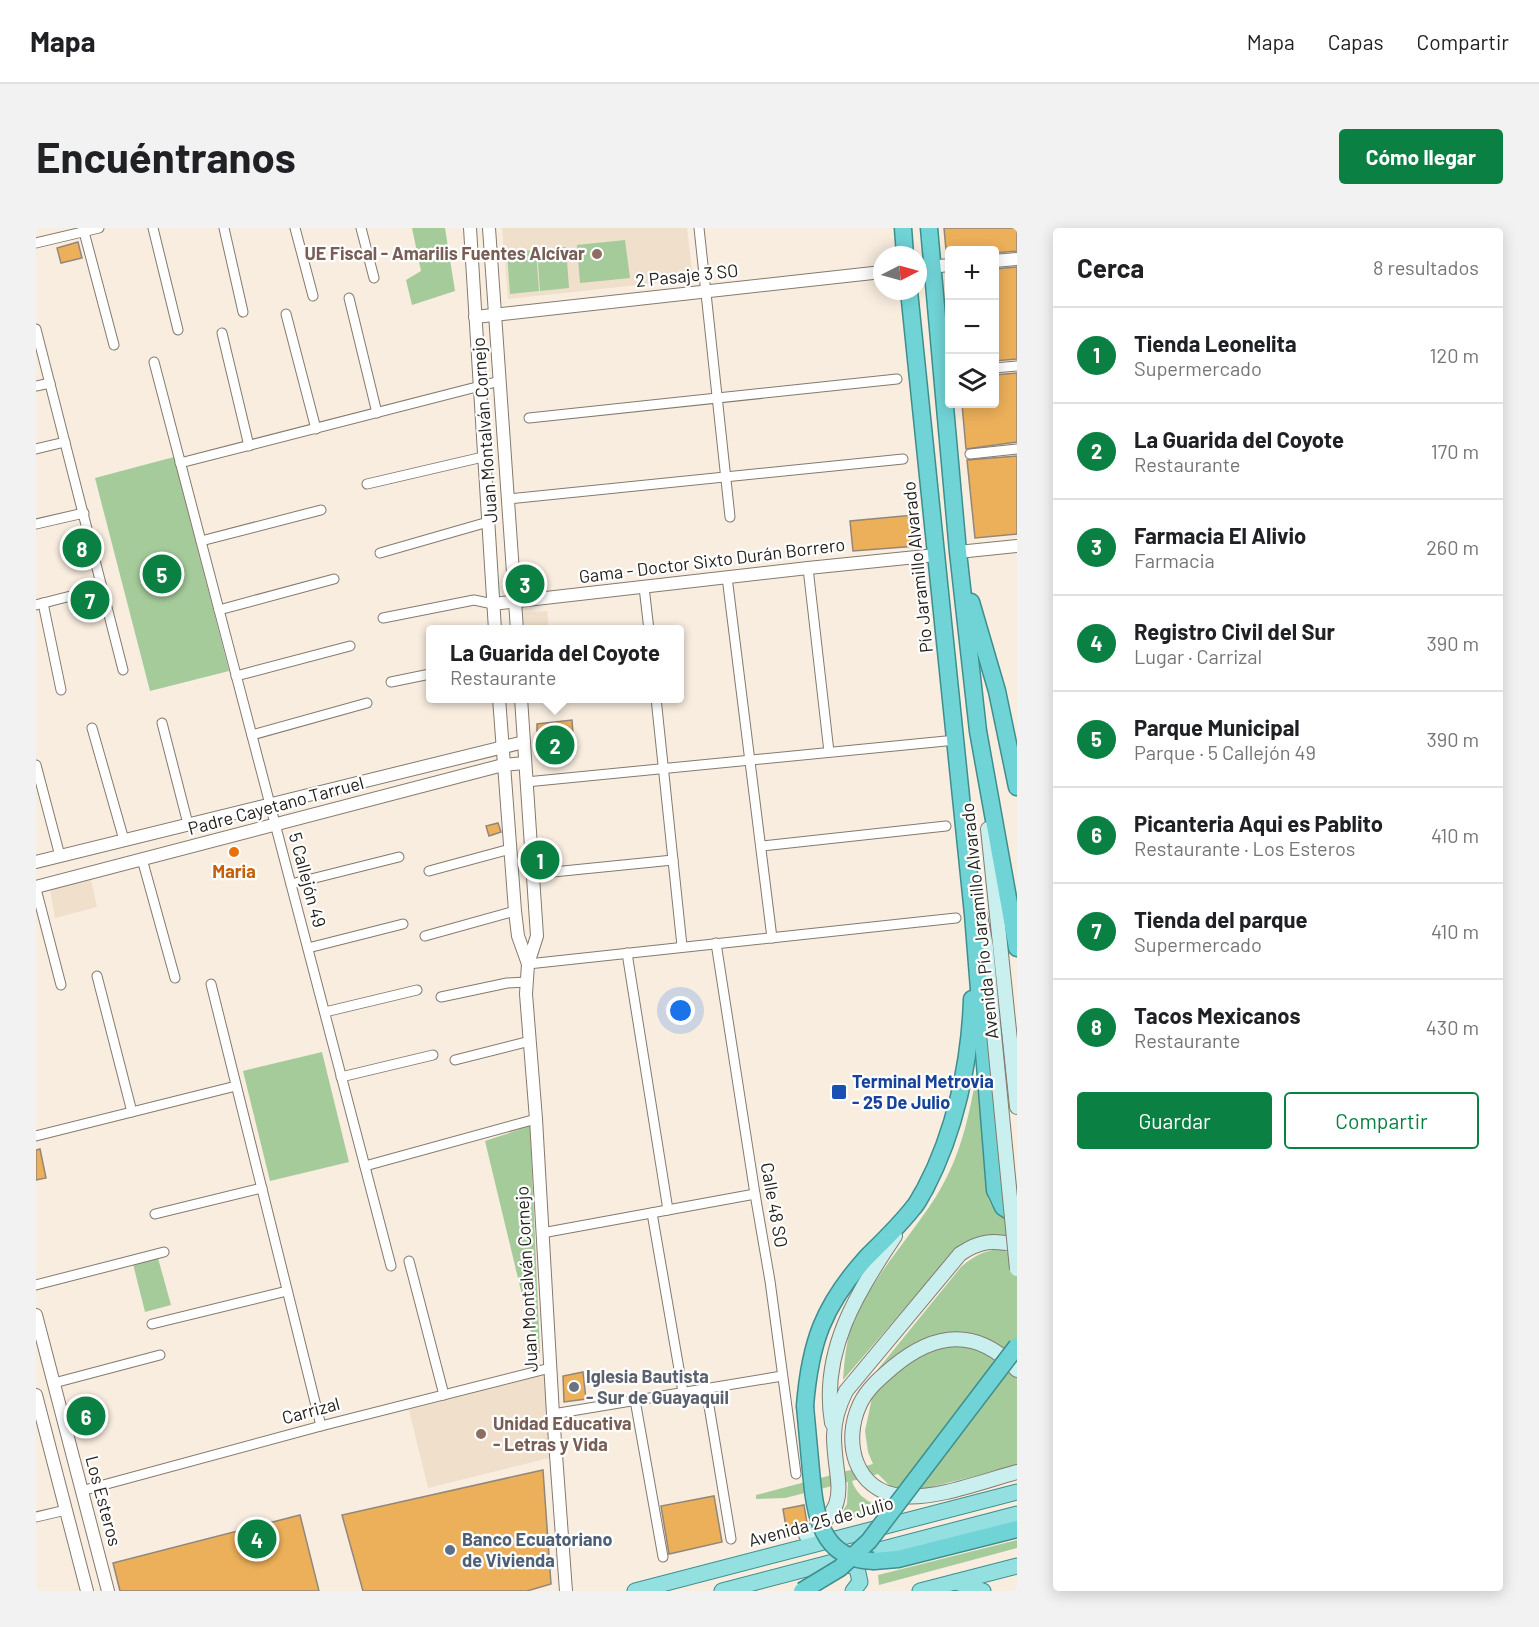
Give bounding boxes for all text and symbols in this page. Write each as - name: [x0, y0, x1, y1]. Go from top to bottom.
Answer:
- text: Mapa: [30, 24, 96, 58]
- text: Mapa: [1247, 29, 1295, 54]
- text: Capas: [1328, 29, 1384, 54]
- text: Compartir: [1417, 29, 1509, 54]
- button: Cómo llegar: [1339, 129, 1503, 184]
- text: Encuéntranos: [36, 131, 296, 181]
- place label: UE Fiscal - Amarilis Fuentes Alcívar: [304, 242, 585, 264]
- north arrow: [873, 246, 927, 300]
- map controls: [945, 246, 999, 408]
- button: +: [945, 246, 999, 300]
- marker: UE Fiscal - Amarilis Fuentes Alcívar: [590, 247, 604, 261]
- text: Cerca: [1077, 252, 1144, 283]
- text: 8 resultados: [1373, 255, 1479, 279]
- street label: 2 Pasaje 3 SO: [634, 259, 739, 291]
- button: −: [945, 300, 999, 354]
- text: Tienda Leonelita: [1134, 330, 1297, 356]
- street label: Juan Montalván Cornejo: [467, 336, 501, 524]
- text: 1: [1093, 343, 1100, 367]
- text: 120 m: [1429, 343, 1479, 367]
- button: layers: [945, 354, 999, 408]
- text: Supermercado: [1134, 356, 1262, 380]
- text: La Guarida del Coyote: [1134, 426, 1344, 452]
- text: 2: [1091, 439, 1102, 463]
- text: 170 m: [1431, 439, 1479, 463]
- text: Restaurante: [1134, 452, 1240, 476]
- street label: Pío Jaramillo Alvarado: [897, 480, 937, 654]
- text: Farmacia El Alivio: [1134, 522, 1306, 548]
- pin: 8: [62, 526, 102, 570]
- street label: Gama - Doctor Sixto Durán Borrero: [578, 533, 846, 587]
- text: 3: [1091, 535, 1102, 559]
- text: 260 m: [1426, 535, 1479, 559]
- text: Farmacia: [1134, 548, 1215, 572]
- pin: 5: [142, 552, 182, 596]
- pin: 3: [506, 562, 544, 606]
- pin: 7: [70, 578, 110, 622]
- text: Registro Civil del Sur: [1134, 618, 1335, 644]
- popup: [426, 625, 684, 703]
- text: 4: [1090, 631, 1103, 655]
- text: 390 m: [1426, 631, 1479, 655]
- text: La Guarida del Coyote: [450, 639, 660, 665]
- text: Lugar · Carrizal: [1134, 644, 1262, 668]
- text: Restaurante: [450, 665, 556, 689]
- text: Parque Municipal: [1134, 714, 1300, 740]
- pin: 2: [536, 722, 574, 768]
- text: 5: [1091, 727, 1102, 751]
- text: 390 m: [1426, 727, 1479, 751]
- text: Parque · 5 Callejón 49: [1134, 740, 1316, 764]
- street label: Padre Cayetano Tarruel: [185, 771, 366, 839]
- street label: Avenida Pío Jaramillo Alvarado: [956, 802, 1002, 1040]
- text: Picanteria Aqui es Pablito: [1134, 810, 1383, 836]
- text: 6: [1091, 823, 1102, 847]
- text: 410 m: [1431, 823, 1479, 847]
- street label: 5 Callejón 49: [285, 830, 331, 930]
- text: Restaurante · Los Esteros: [1134, 836, 1355, 860]
- pin: 1: [520, 838, 560, 882]
- marker: Maria: [227, 845, 241, 859]
- place label: Maria: [212, 860, 256, 882]
- text: Tienda del parque: [1134, 906, 1308, 932]
- text: 7: [1092, 919, 1101, 943]
- text: 410 m: [1431, 919, 1479, 943]
- text: Supermercado: [1134, 932, 1262, 956]
- your location: [666, 996, 695, 1025]
- text: Tacos Mexicanos: [1134, 1002, 1300, 1028]
- text: 8: [1091, 1015, 1102, 1039]
- text: 430 m: [1426, 1015, 1479, 1039]
- text: Restaurante: [1134, 1028, 1240, 1052]
- place label: Terminal Metrovia - 25 De Julio: [852, 1070, 994, 1113]
- marker: Terminal Metrovia - 25 De Julio: [830, 1083, 848, 1101]
- button: Guardar: [1077, 1092, 1272, 1149]
- button: Compartir: [1284, 1092, 1479, 1149]
- street label: Calle 48 SO: [757, 1161, 793, 1249]
- street label: Juan Montalván Cornejo: [510, 1185, 542, 1373]
- place label: Iglesia Bautista - Sur de Guayaquil: [586, 1365, 729, 1408]
- marker: Iglesia Bautista - Sur de Guayaquil: [567, 1380, 581, 1394]
- street label: Carrizal: [279, 1392, 342, 1428]
- pin: 6: [67, 1394, 106, 1438]
- place label: Unidad Educativa - Letras y Vida: [493, 1412, 632, 1455]
- marker: Unidad Educativa - Letras y Vida: [474, 1427, 488, 1441]
- street label: Los Esteros: [81, 1453, 127, 1548]
- street label: Avenida 25 de Julio: [746, 1491, 896, 1551]
- pin: 4: [238, 1516, 276, 1562]
- place label: Banco Ecuatoriano de Vivienda: [462, 1528, 612, 1571]
- marker: Banco Ecuatoriano de Vivienda: [443, 1543, 457, 1557]

